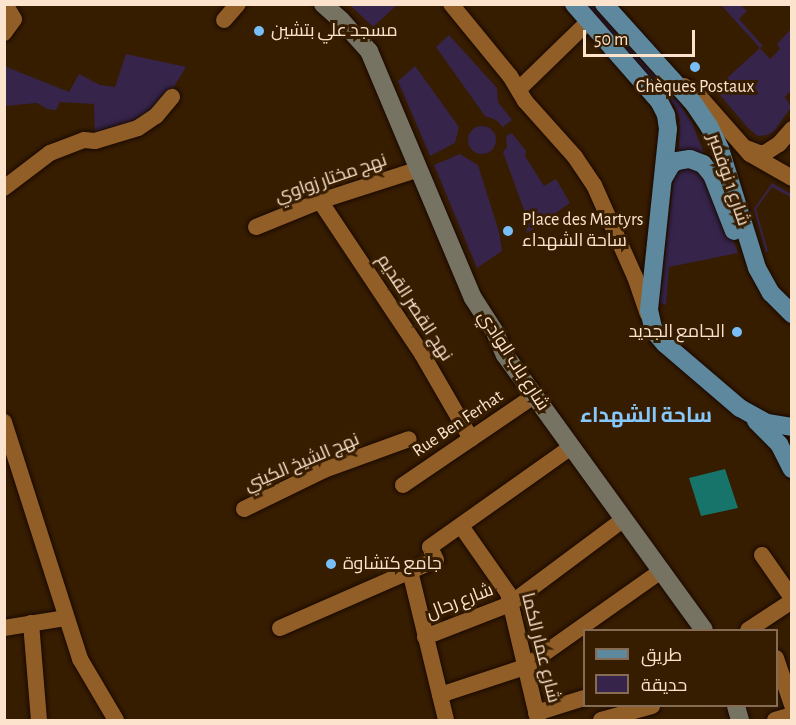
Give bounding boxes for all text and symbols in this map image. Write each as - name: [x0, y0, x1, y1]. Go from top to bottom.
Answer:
- scale bar: [586, 18, 698, 56]
- place label: مسجد علي بتشين: [271, 20, 398, 42]
- marker: مسجد علي بتشين: [252, 24, 266, 38]
- text: 50 m: [594, 31, 628, 49]
- marker: Chèques Postaux: [688, 60, 702, 74]
- place label: Chèques Postaux: [636, 76, 754, 98]
- street label: شارع 1 نوفمبر: [702, 131, 754, 229]
- street label: نهج مختار زواوي: [272, 150, 390, 208]
- place label: Place des Martyrs ساحة الشهداء: [522, 210, 643, 252]
- marker: Place des Martyrs ساحة الشهداء: [499, 222, 517, 240]
- street label: نهج القصر القديم: [371, 251, 457, 365]
- street label: شارع باب الوادي: [473, 307, 553, 415]
- place label: الجامع الجديد: [628, 321, 725, 343]
- marker: الجامع الجديد: [730, 325, 744, 339]
- street label: Rue Ben Ferhat: [409, 386, 507, 462]
- district label: ساحة الشهداء: [580, 403, 712, 429]
- street label: نهج الشيخ الكيني: [241, 429, 363, 497]
- place label: جامع كتشاوة: [343, 553, 442, 575]
- marker: جامع كتشاوة: [324, 557, 338, 571]
- street label: شارع رحال: [424, 579, 496, 625]
- street label: شارع عمار الكما: [516, 591, 564, 705]
- legend: [583, 629, 778, 707]
- text: طريق: [641, 647, 682, 665]
- text: حديقة: [641, 677, 687, 695]

